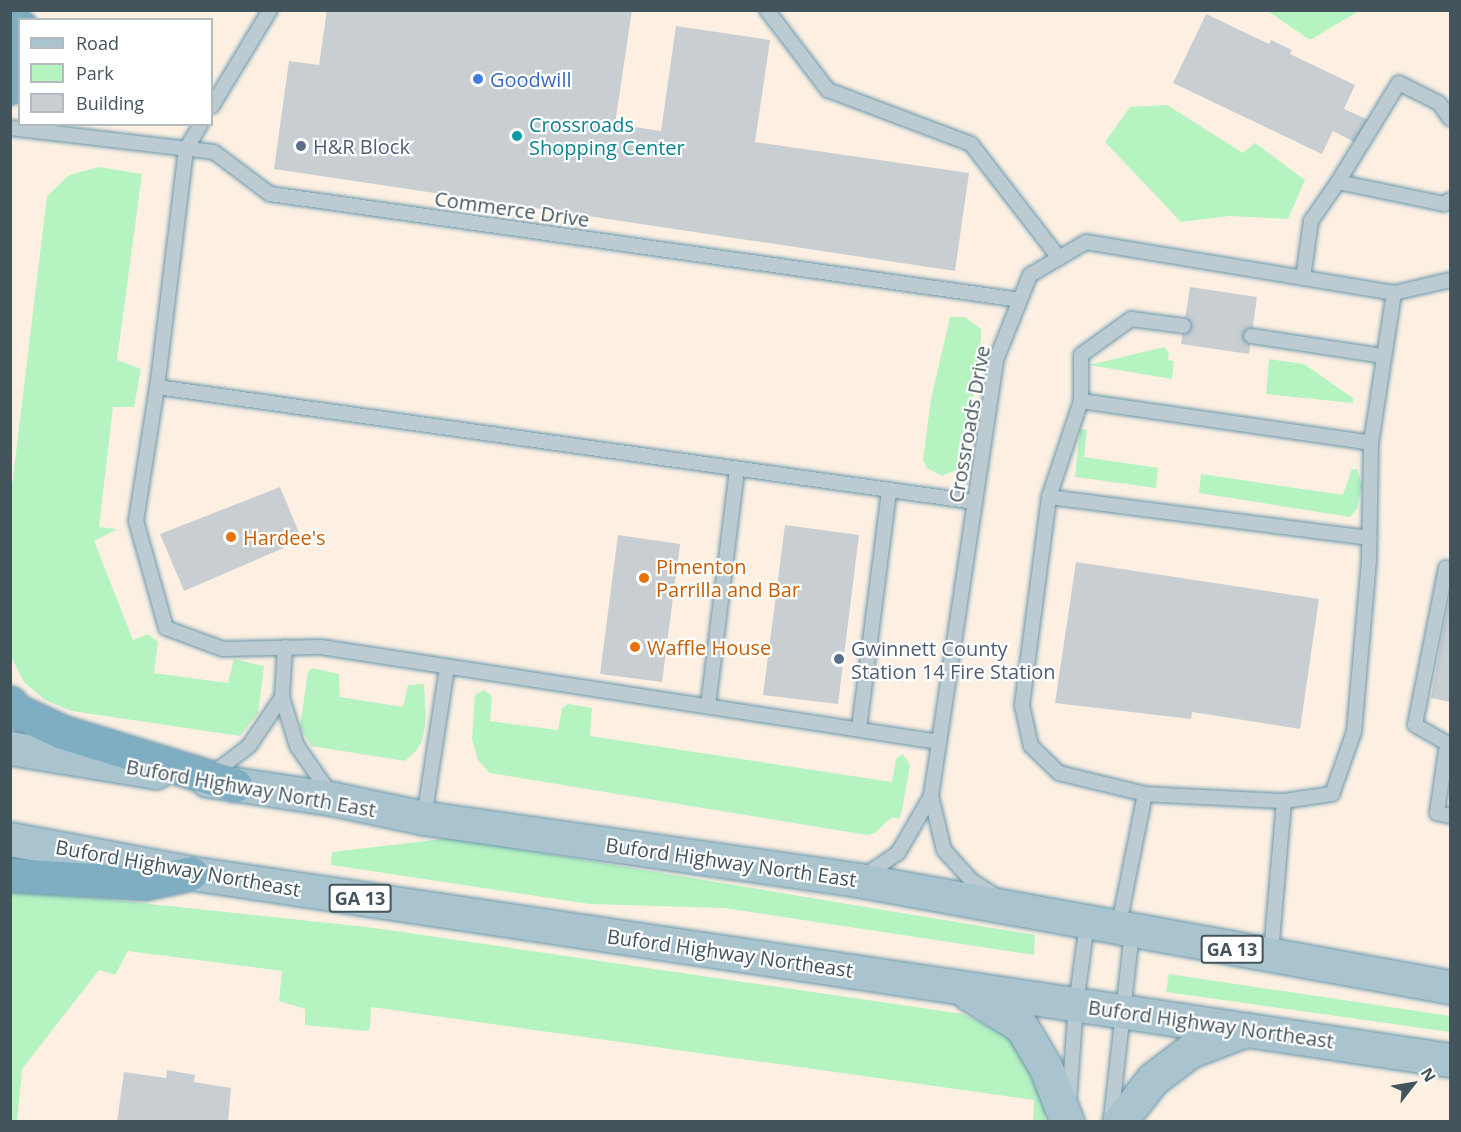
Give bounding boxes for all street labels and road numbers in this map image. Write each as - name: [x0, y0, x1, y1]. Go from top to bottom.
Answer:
- street label: Commerce Drive: [433, 186, 591, 232]
- street label: Crossroads Drive: [943, 344, 995, 504]
- street label: Buford Highway North East: [124, 754, 378, 822]
- street label: Buford Highway North East: [604, 833, 858, 891]
- street label: Buford Highway Northeast: [54, 835, 302, 901]
- road number: GA 13: [328, 883, 392, 913]
- street label: Buford Highway Northeast: [606, 924, 854, 982]
- road number: GA 13: [1200, 934, 1264, 964]
- street label: Buford Highway Northeast: [1087, 995, 1335, 1053]

